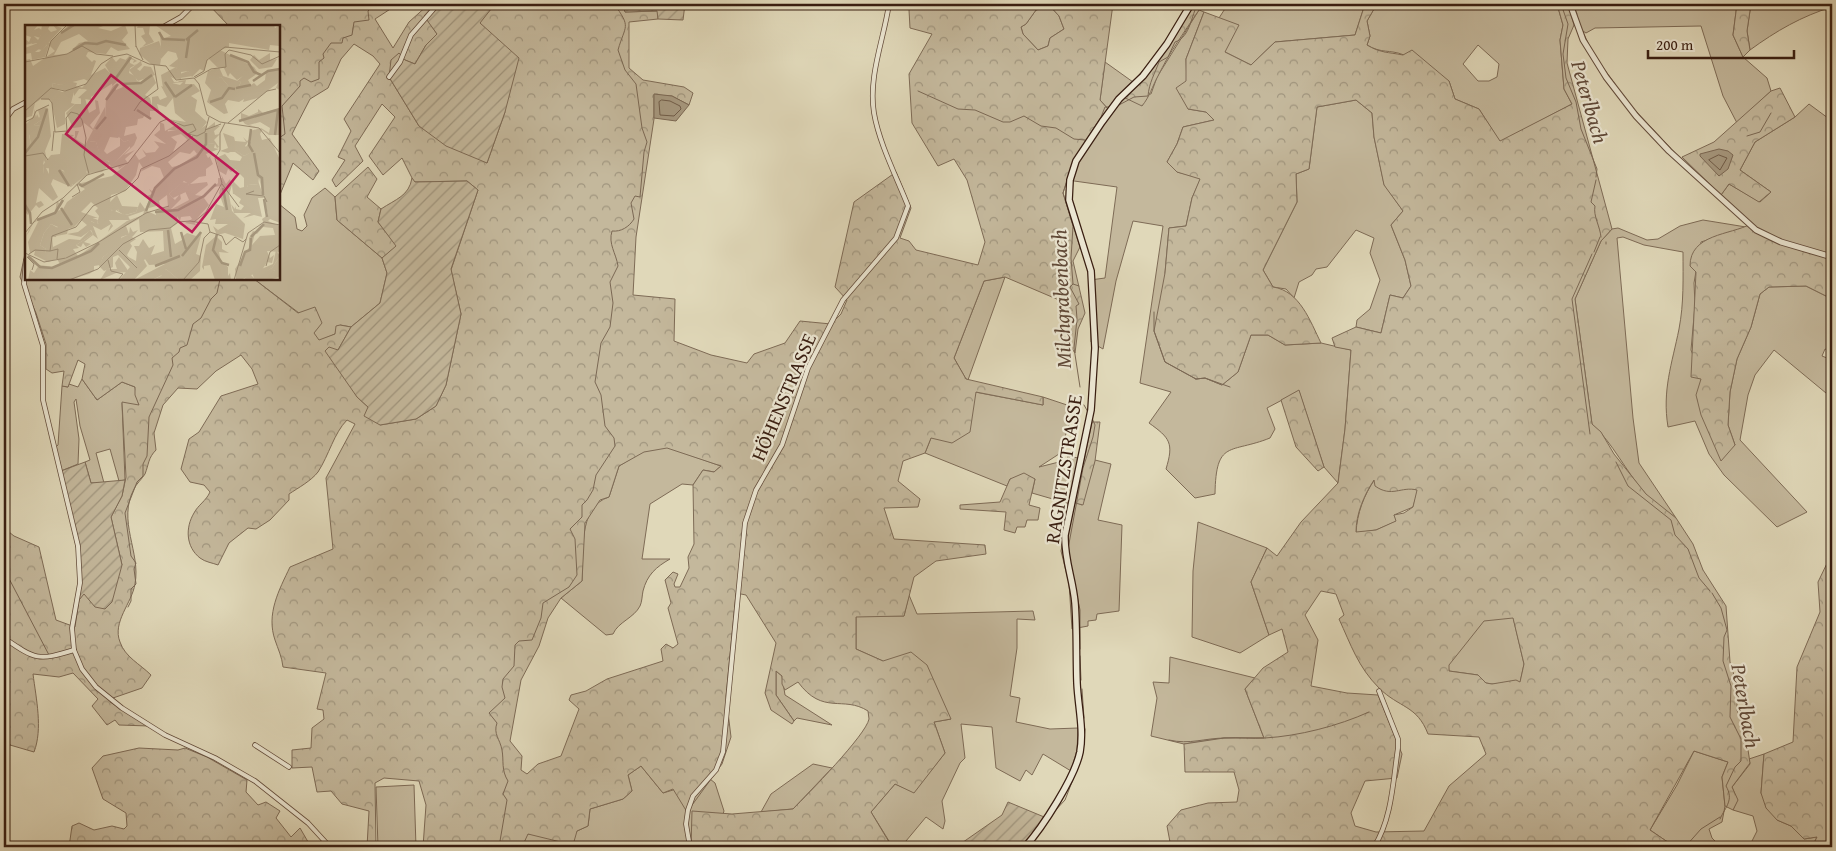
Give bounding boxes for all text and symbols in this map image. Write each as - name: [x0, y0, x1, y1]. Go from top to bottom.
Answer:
- inset map: [25, 25, 280, 280]
- scale bar: [1648, 28, 1795, 60]
- text: 200 m: [1656, 34, 1694, 55]
- water label: Peterlbach: [1563, 56, 1617, 148]
- water label: Milchgrabenbach: [1043, 229, 1079, 369]
- street label: HÖHENSTRASSE: [743, 329, 823, 465]
- street label: RAGNITZSTRASSE: [1037, 392, 1089, 546]
- water label: Peterlbach: [1723, 660, 1769, 751]

